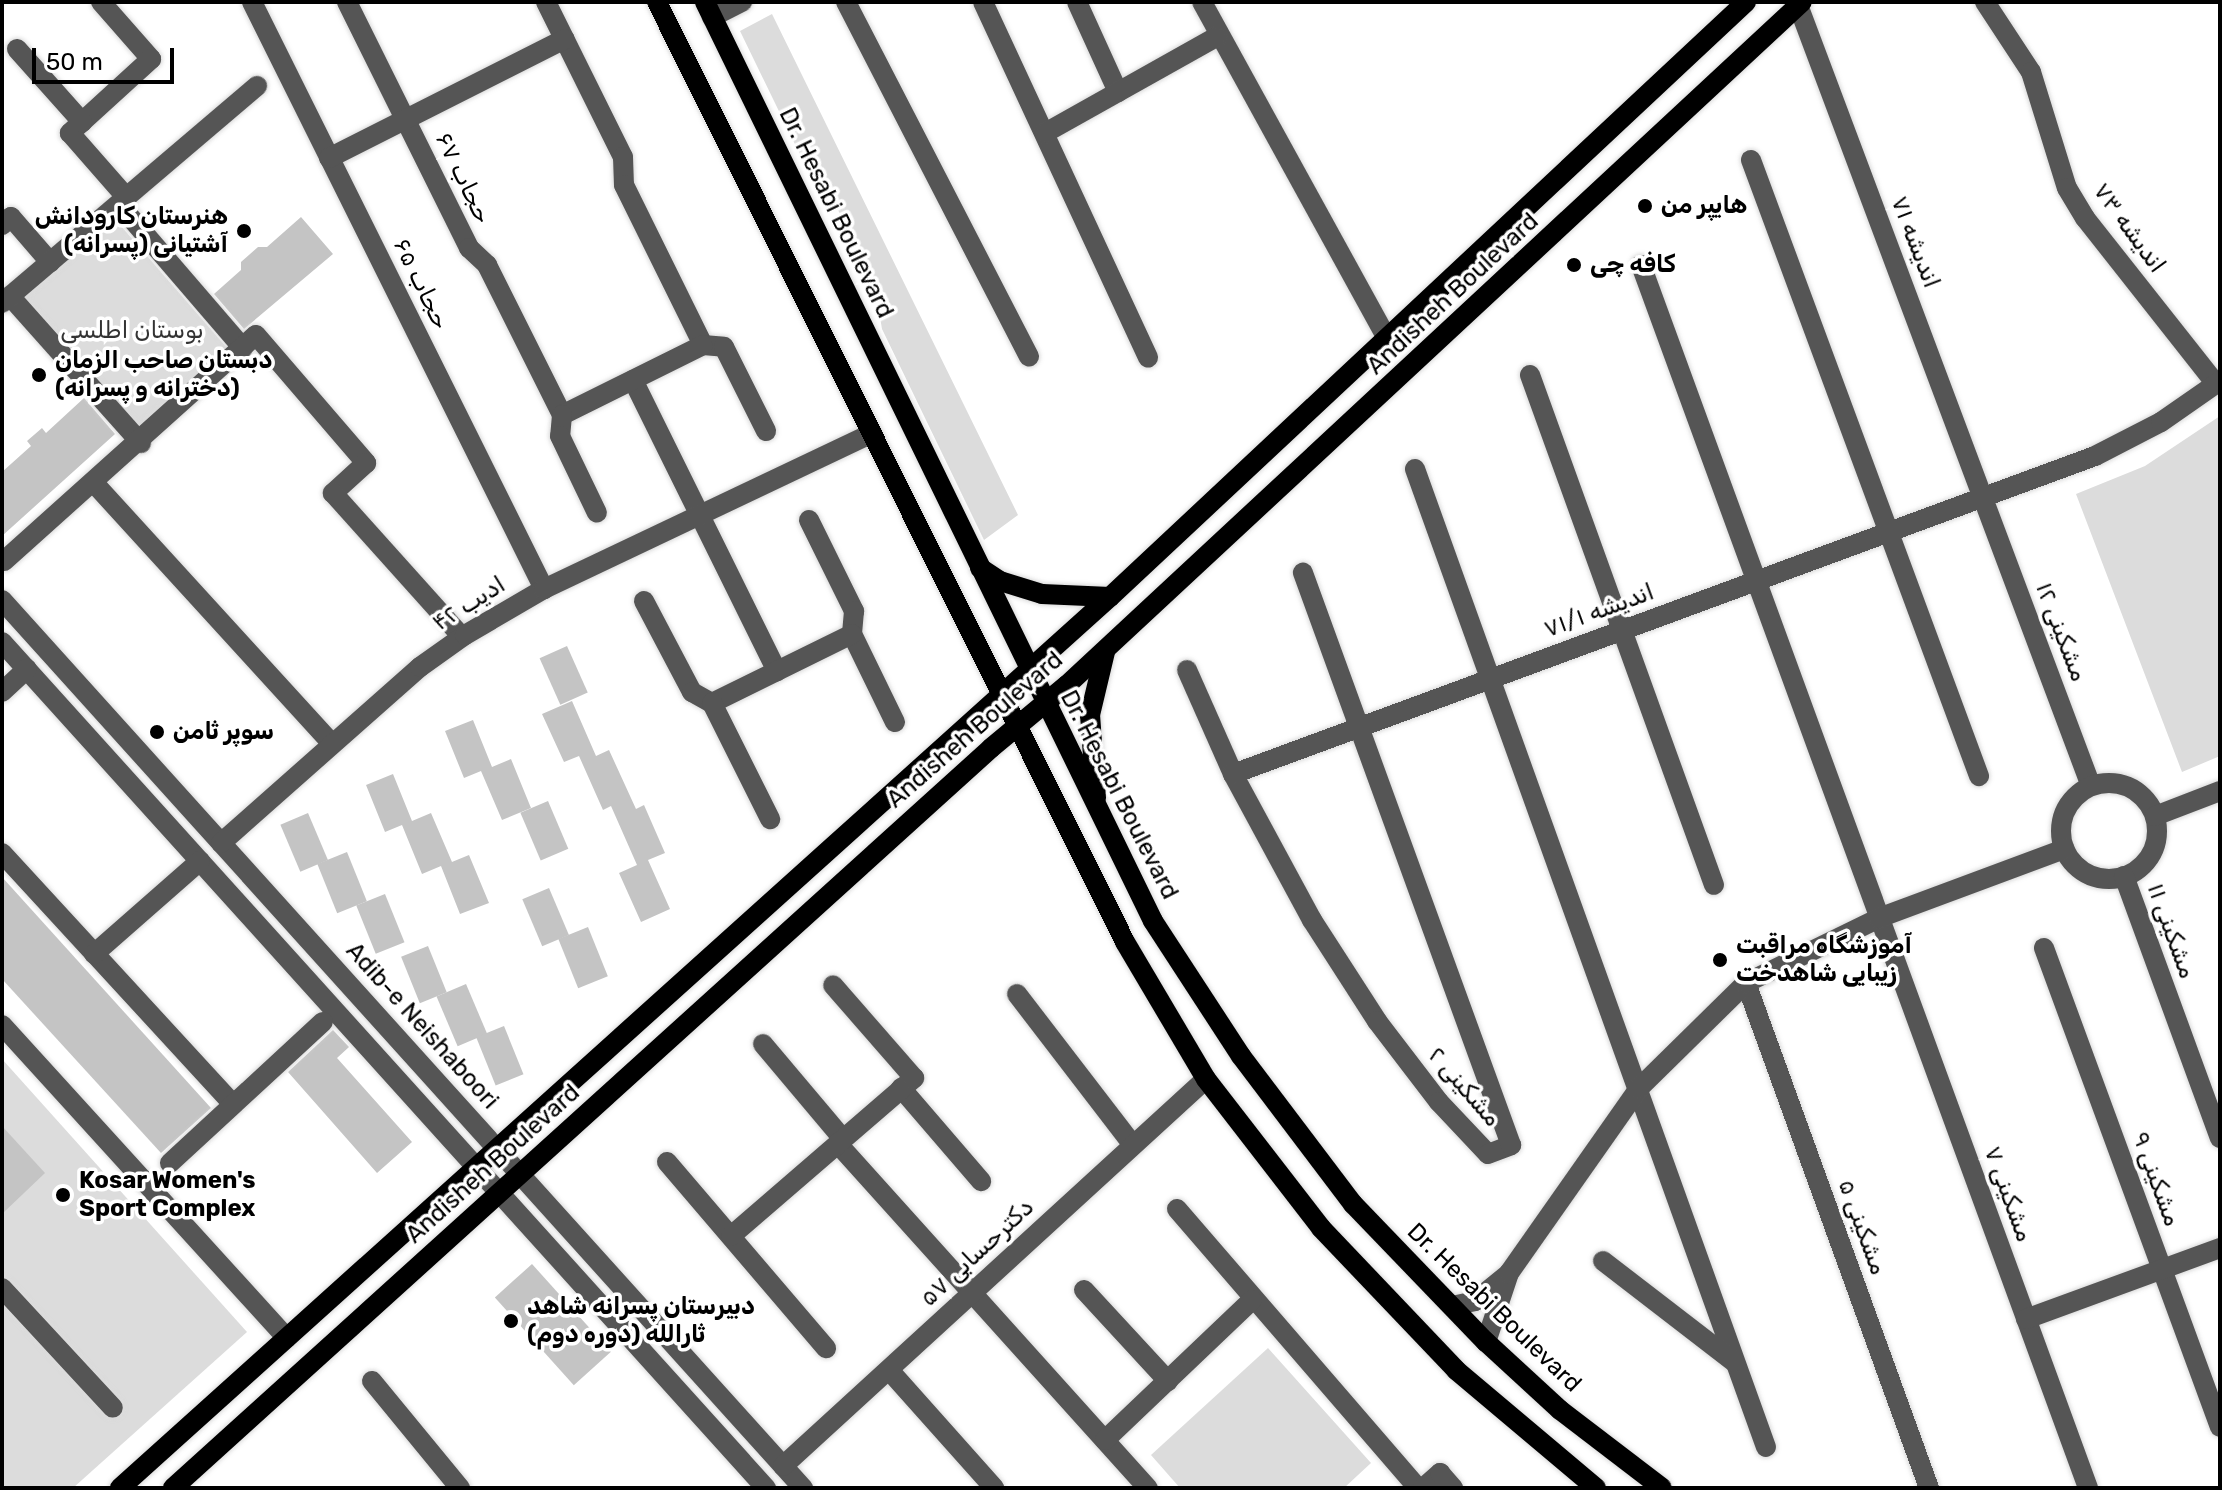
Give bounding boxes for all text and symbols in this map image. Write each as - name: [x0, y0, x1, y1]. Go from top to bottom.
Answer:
- scale bar: [36, 32, 178, 82]
- text: 50 m: [46, 48, 103, 76]
- street label: Dr. Hesabi Boulevard: [773, 103, 899, 323]
- street label: حجاب ۶۷: [429, 128, 497, 228]
- street label: اندیشه ۷۳: [2087, 177, 2171, 279]
- place label: هایپر من: [1661, 192, 1747, 220]
- street label: اندیشه ۷۱: [1884, 192, 1946, 292]
- marker: هایپر من: [1636, 197, 1654, 215]
- place label: هنرستان کارودانش آشتیانی (پسرانه): [35, 203, 228, 259]
- street label: Andisheh Boulevard: [1361, 207, 1545, 381]
- marker: هنرستان کارودانش آشتیانی (پسرانه): [235, 222, 253, 240]
- street label: حجاب ۶۵: [387, 234, 455, 334]
- place label: کافه چی: [1590, 251, 1676, 279]
- marker: کافه چی: [1565, 256, 1583, 274]
- park label: بوستان اطلسی: [60, 317, 204, 345]
- place label: دبستان صاحب الزمان (دخترانه و پسرانه): [55, 347, 272, 403]
- marker: دبستان صاحب الزمان (دخترانه و پسرانه): [30, 366, 48, 384]
- street label: ادیب ۴۲: [427, 570, 511, 638]
- street label: اندیشه ۷۱/۱: [1540, 578, 1658, 644]
- street label: مشکینی ۱۲: [2029, 579, 2093, 685]
- street label: Andisheh Boulevard: [881, 646, 1069, 814]
- street label: Dr. Hesabi Boulevard: [1054, 686, 1184, 904]
- place label: سوپر ثامن: [173, 718, 274, 746]
- marker: سوپر ثامن: [148, 723, 166, 741]
- street label: مشکینی ۱۱: [2141, 880, 2201, 982]
- place label: آموزشگاه مراقبت زیبایی شاهدخت: [1736, 932, 1912, 988]
- street label: Adib-e Neishaboori: [340, 937, 504, 1115]
- marker: آموزشگاه مراقبت زیبایی شاهدخت: [1711, 951, 1729, 969]
- street label: مشکینی ۲: [1422, 1041, 1506, 1133]
- street label: Andisheh Boulevard: [400, 1078, 586, 1250]
- street label: مشکینی ۹: [2126, 1128, 2186, 1230]
- street label: مشکینی ۷: [1977, 1142, 2039, 1246]
- place label: Kosar Women's Sport Complex: [79, 1167, 256, 1223]
- street label: مشکینی ۵: [1831, 1175, 1893, 1279]
- marker: Kosar Women's Sport Complex: [54, 1186, 72, 1204]
- street label: دکترحسابی ۵۷: [914, 1193, 1040, 1313]
- street label: Dr. Hesabi Boulevard: [1401, 1218, 1587, 1398]
- place label: دبیرستان پسرانه شاهد ثارالله (دوره دوم): [527, 1293, 755, 1349]
- marker: دبیرستان پسرانه شاهد ثارالله (دوره دوم): [502, 1312, 520, 1330]

